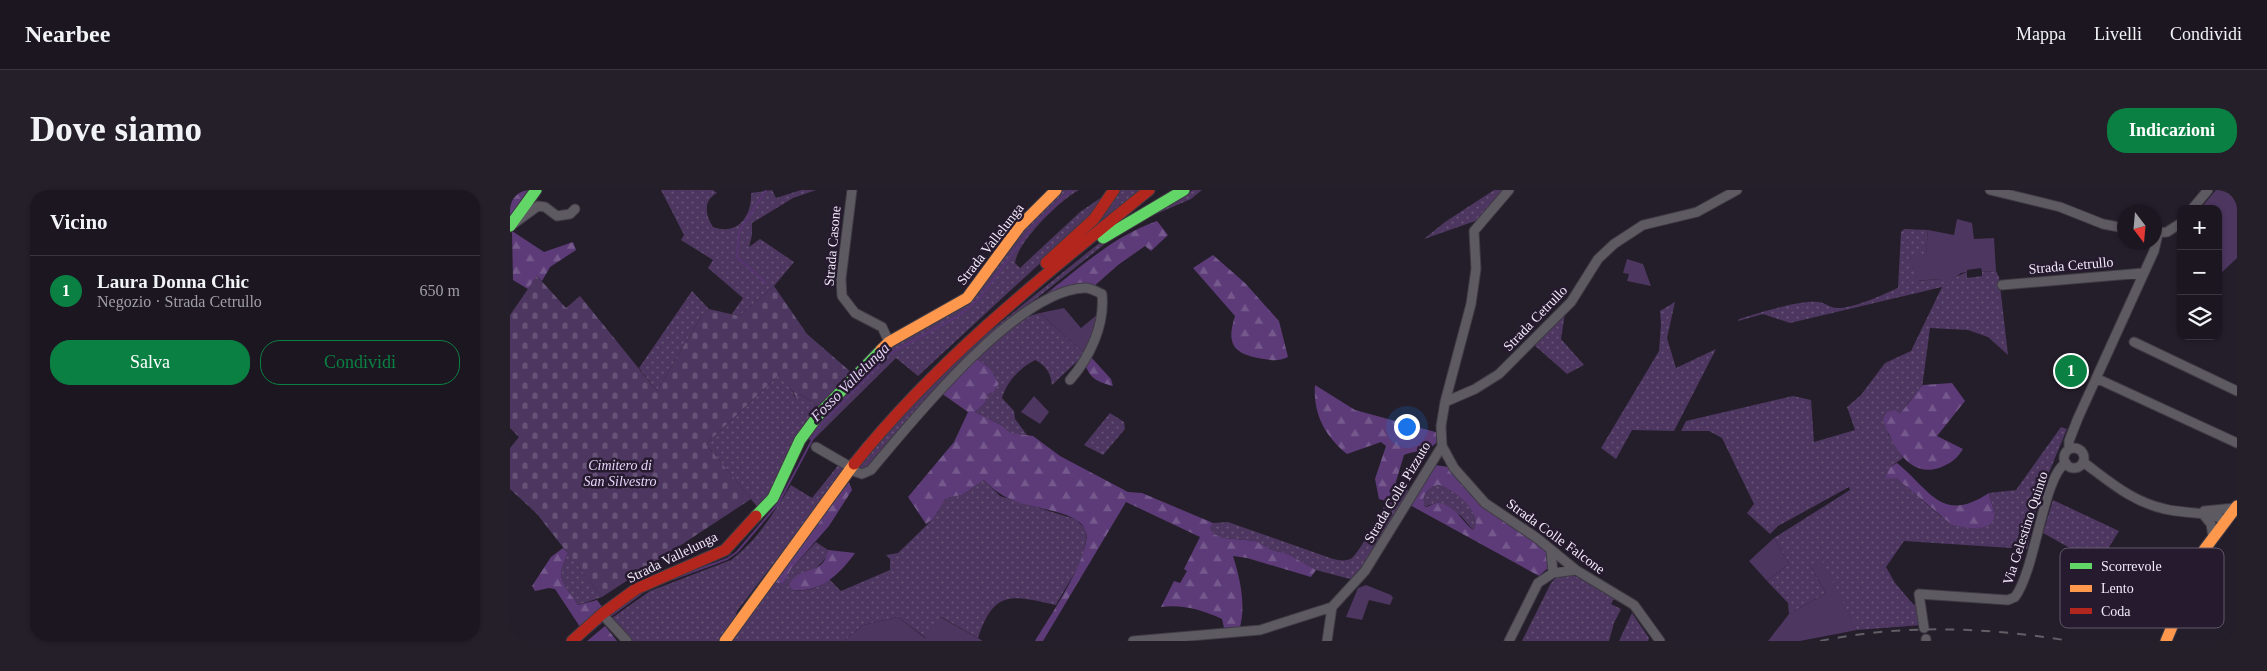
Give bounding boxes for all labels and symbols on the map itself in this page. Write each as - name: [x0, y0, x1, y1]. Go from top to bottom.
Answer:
- street label: Strada Vallelunga: [954, 200, 1027, 288]
- street label: Strada Casone: [822, 205, 843, 287]
- north arrow: [2117, 205, 2162, 250]
- street label: Strada Cetrullo: [2028, 254, 2114, 277]
- street label: Strada Cetrullo: [1500, 283, 1570, 354]
- water label: Fosso Vallelunga: [807, 340, 892, 425]
- pin: 1: [2055, 352, 2087, 390]
- your location: [1394, 414, 1420, 440]
- street label: Strada Colle Pizzuto: [1361, 439, 1433, 545]
- park label: Cimitero di San Silvestro: [584, 458, 656, 489]
- street label: Via Celestino Quinto: [2000, 470, 2051, 587]
- street label: Strada Colle Falcone: [1504, 496, 1608, 577]
- street label: Strada Vallelunga: [624, 529, 721, 586]
- legend: [2060, 548, 2224, 628]
- text: Scorrevole: [2101, 559, 2162, 574]
- text: Lento: [2101, 581, 2134, 596]
- text: Coda: [2101, 604, 2131, 619]

